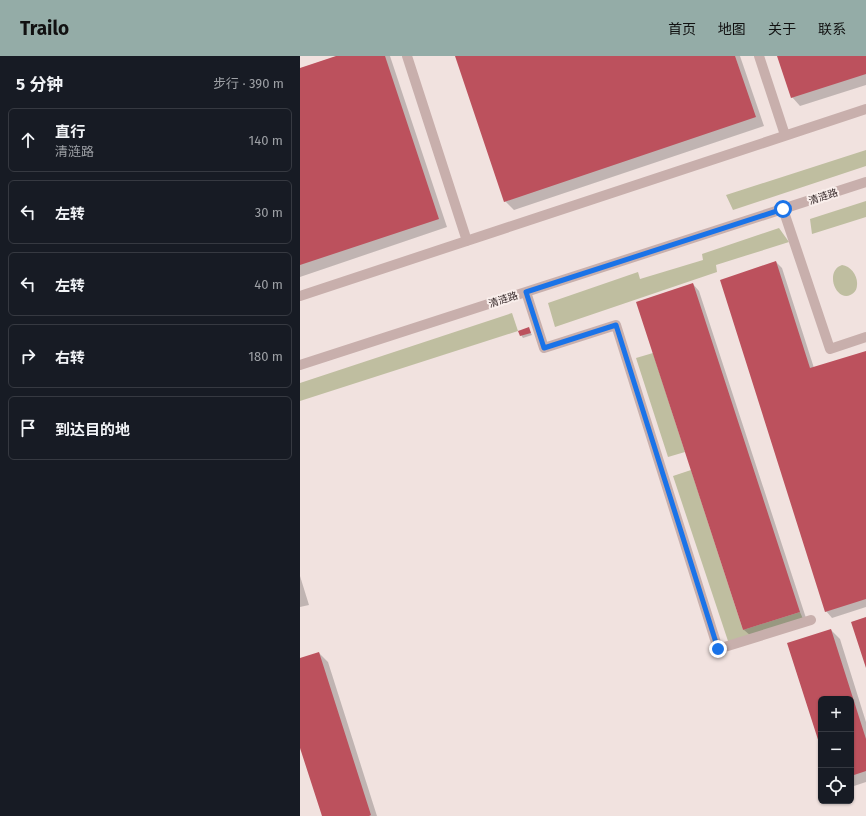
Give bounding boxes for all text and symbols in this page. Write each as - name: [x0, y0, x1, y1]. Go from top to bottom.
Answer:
- text: Trailo: [20, 17, 69, 40]
- text: 首页: [668, 21, 696, 38]
- text: 地图: [718, 21, 746, 38]
- text: 关于: [768, 21, 796, 38]
- text: 联系: [818, 21, 846, 38]
- text: 5 分钟: [16, 74, 63, 95]
- text: 步行 · 390 m: [213, 76, 284, 91]
- text: 直行: [55, 123, 85, 141]
- icon: ahead: [17, 129, 39, 151]
- text: 140 m: [249, 133, 283, 148]
- text: 清涟路: [55, 144, 94, 159]
- street label: 清涟路: [807, 187, 839, 207]
- route start: [774, 200, 792, 218]
- icon: left: [17, 201, 39, 223]
- text: 左转: [55, 205, 85, 223]
- text: 30 m: [255, 205, 283, 220]
- icon: left: [17, 273, 39, 295]
- text: 左转: [55, 277, 85, 295]
- text: 40 m: [254, 277, 283, 292]
- street label: 清涟路: [487, 290, 519, 310]
- icon: right: [17, 345, 39, 367]
- text: 右转: [55, 349, 85, 367]
- text: 180 m: [248, 349, 283, 364]
- icon: arrive: [17, 417, 39, 439]
- text: 到达目的地: [55, 421, 130, 439]
- route end: [709, 640, 727, 658]
- map controls: [818, 696, 854, 804]
- button: +: [818, 696, 854, 732]
- button: −: [818, 732, 854, 768]
- button: locate: [818, 768, 854, 804]

